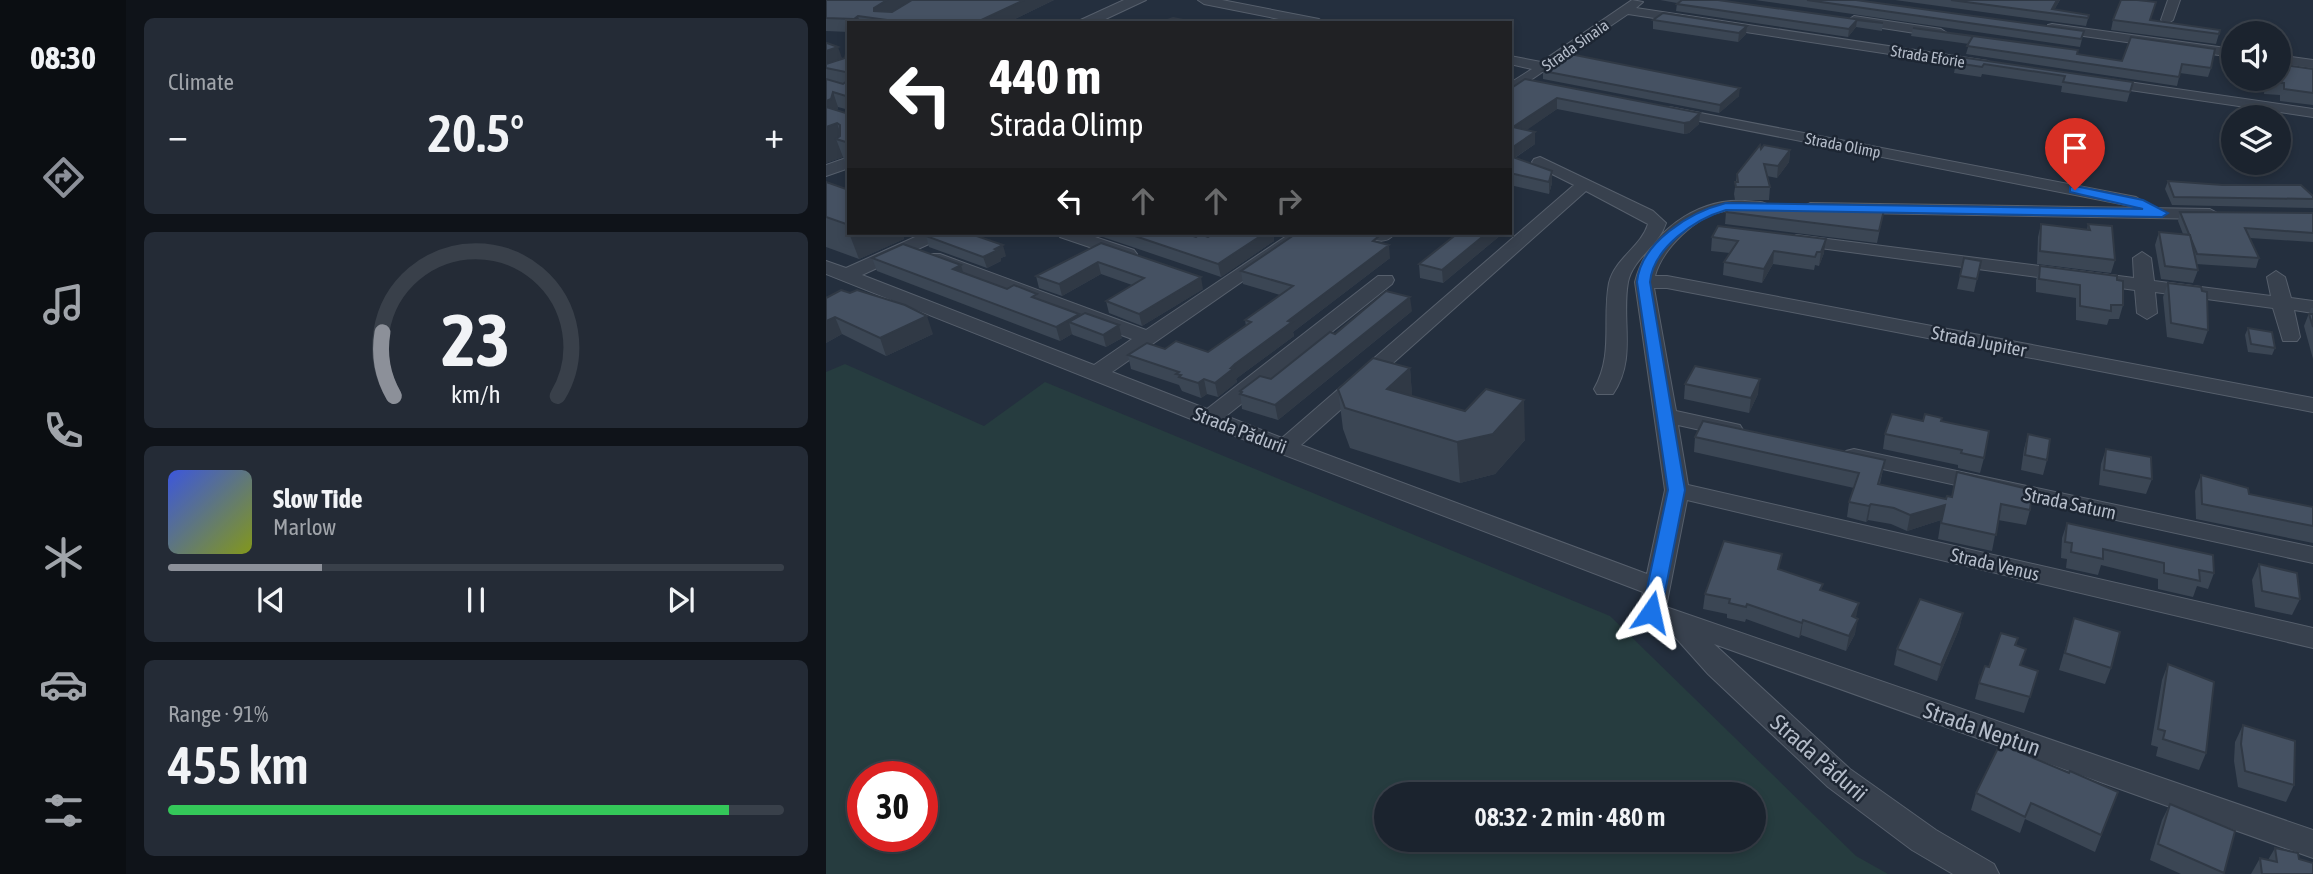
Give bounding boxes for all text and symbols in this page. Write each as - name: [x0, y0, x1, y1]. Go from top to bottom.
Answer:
- street label: Strada Sinaia: [1538, 16, 1612, 74]
- map controls: [2221, 21, 2291, 175]
- button: sound: [2221, 21, 2291, 91]
- text: 08:30: [30, 39, 96, 76]
- street label: Strada Eforie: [1890, 41, 1966, 71]
- text: 440 m: [990, 48, 1101, 104]
- icon: left: [875, 49, 966, 140]
- text: Climate: [168, 69, 234, 95]
- text: 20.5°: [428, 103, 524, 163]
- button: layers: [2221, 105, 2291, 175]
- text: Strada Olimp: [990, 106, 1144, 143]
- text: −: [168, 113, 188, 156]
- text: +: [764, 113, 784, 156]
- pin: [2045, 118, 2105, 190]
- street label: Strada Olimp: [1803, 129, 1882, 162]
- icon: arrive: [2056, 129, 2094, 167]
- icon: directions: [39, 153, 88, 202]
- icon: left: [1051, 182, 1089, 220]
- icon: ahead: [1124, 182, 1162, 220]
- icon: ahead: [1197, 182, 1235, 220]
- icon: right: [1270, 182, 1308, 220]
- icon: music: [39, 280, 88, 329]
- text: 23: [442, 298, 510, 381]
- street label: Strada Jupiter: [1930, 321, 2029, 361]
- text: km/h: [451, 380, 501, 408]
- street label: Strada Pădurii: [1190, 402, 1290, 458]
- icon: phone: [39, 406, 88, 455]
- street label: Strada Saturn: [2022, 482, 2118, 524]
- text: Slow Tide: [273, 484, 363, 514]
- text: Marlow: [273, 514, 336, 540]
- icon: climate: [39, 533, 88, 582]
- street label: Strada Venus: [1948, 543, 2042, 585]
- position arrow: [1614, 575, 1688, 649]
- icon: previous: [252, 581, 290, 619]
- icon: pause: [457, 581, 495, 619]
- icon: next: [662, 581, 700, 619]
- icon: car: [39, 660, 88, 709]
- street label: Strada Neptun: [1920, 697, 2044, 761]
- text: Range · 91%: [168, 701, 268, 727]
- street label: Strada Pădurii: [1766, 709, 1872, 807]
- text: 455 km: [168, 735, 309, 795]
- speed limit sign: 30: [847, 761, 938, 852]
- icon: filters: [39, 786, 88, 835]
- text: 08:32 · 2 min · 480 m: [1475, 802, 1665, 832]

